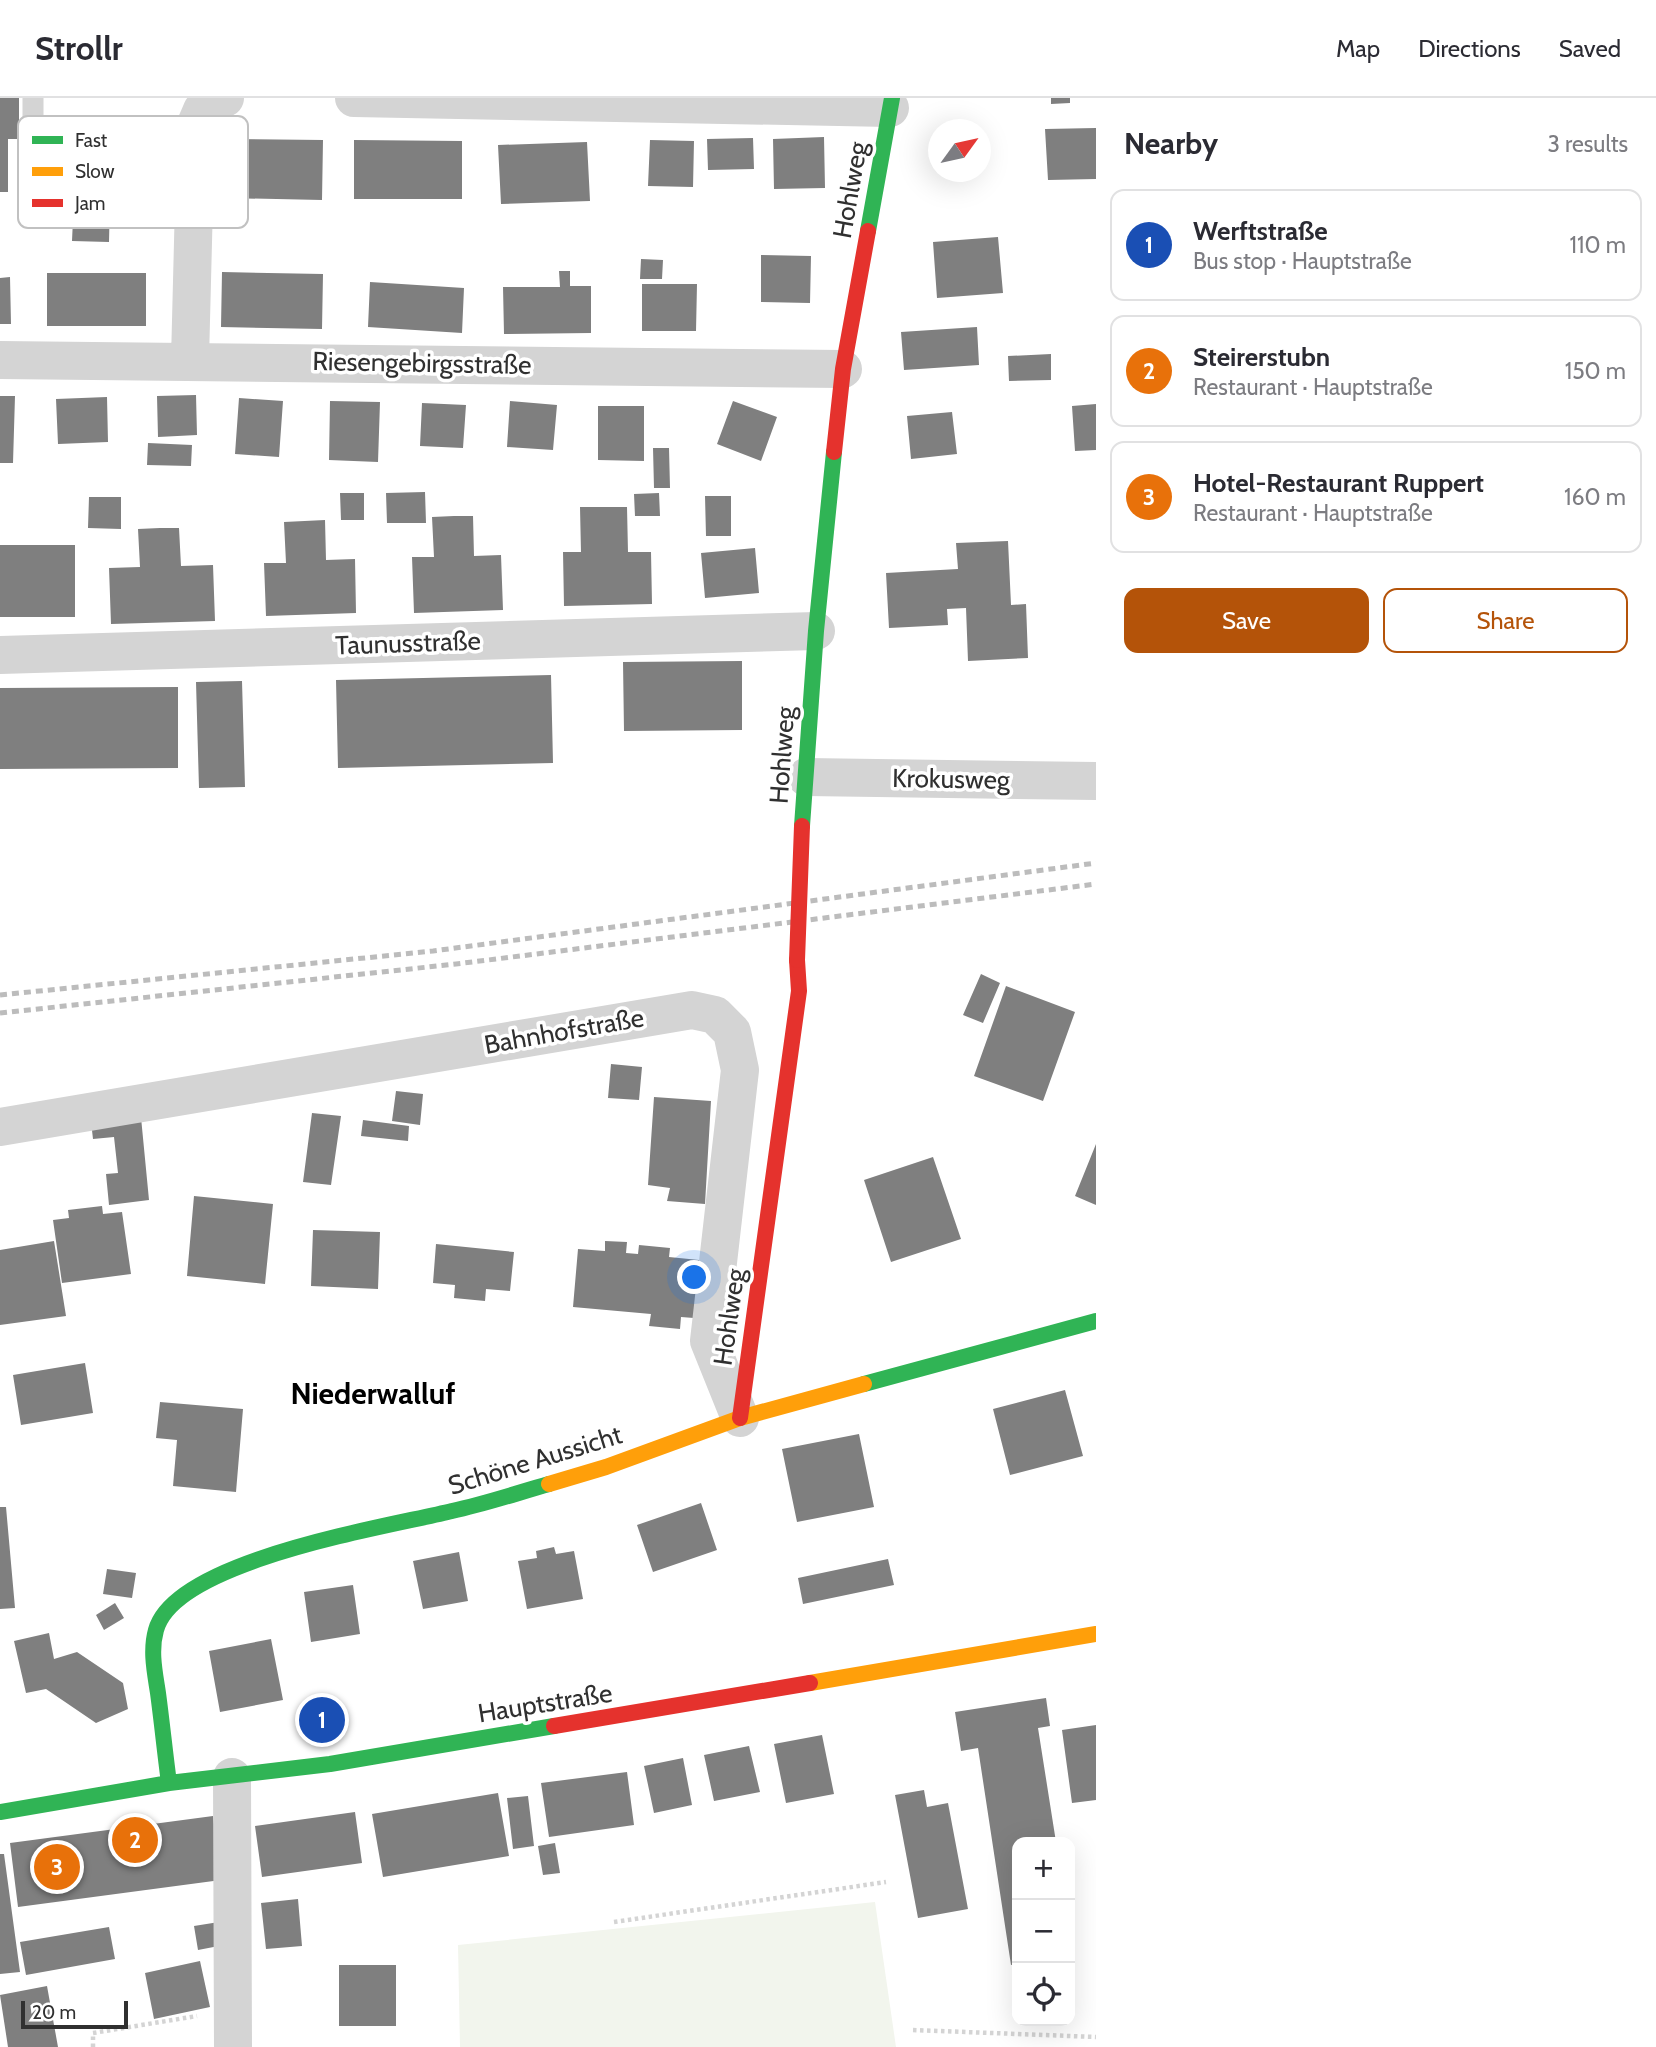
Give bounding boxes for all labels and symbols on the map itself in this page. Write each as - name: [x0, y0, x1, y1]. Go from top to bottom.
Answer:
- legend: [18, 116, 248, 228]
- north arrow: [928, 119, 991, 182]
- text: Fast: [75, 129, 108, 152]
- street label: Hohlweg: [826, 138, 874, 241]
- text: Slow: [75, 160, 115, 183]
- text: Jam: [74, 192, 105, 215]
- street label: Riesengebirgsstraße: [312, 345, 532, 381]
- street label: Taunusstraße: [335, 624, 481, 662]
- street label: Hohlweg: [763, 704, 801, 805]
- street label: Krokusweg: [892, 762, 1011, 796]
- street label: Bahnhofstraße: [482, 1001, 646, 1061]
- your location: [677, 1260, 711, 1294]
- street label: Hohlweg: [706, 1266, 752, 1367]
- district label: Niederwalluf: [290, 1375, 456, 1412]
- street label: Schöne Aussicht: [444, 1418, 626, 1502]
- street label: Hauptstraße: [476, 1677, 614, 1729]
- pin: 1: [299, 1694, 345, 1746]
- pin: 2: [112, 1814, 158, 1866]
- pin: 3: [34, 1841, 80, 1893]
- scale bar: [21, 1998, 128, 2030]

